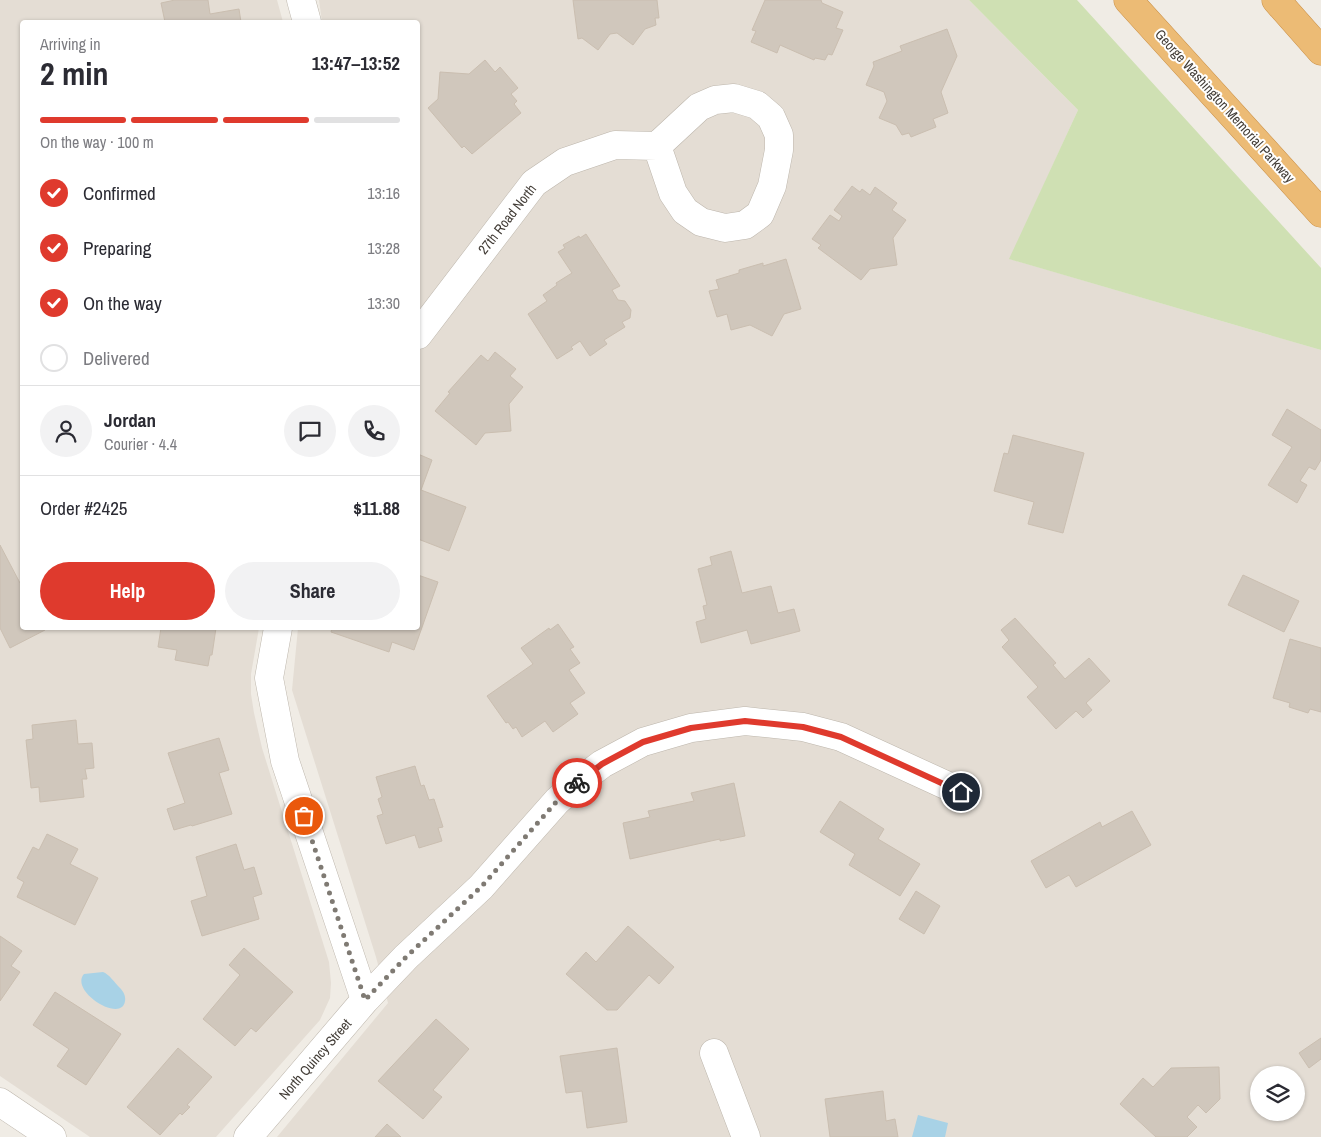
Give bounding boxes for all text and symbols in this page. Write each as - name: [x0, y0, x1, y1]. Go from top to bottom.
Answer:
- street label: George Washington Memorial Parkway: [1151, 25, 1299, 187]
- text: Arriving in: [40, 33, 101, 55]
- text: 13:47–13:52: [312, 50, 400, 76]
- text: 2 min: [40, 52, 109, 95]
- text: On the way · 100 m: [40, 131, 154, 153]
- icon: check: [40, 179, 68, 207]
- text: Confirmed: [83, 180, 156, 206]
- street label: 27th Road North: [474, 180, 540, 258]
- text: 13:16: [367, 182, 400, 204]
- icon: check: [40, 234, 68, 262]
- text: Preparing: [83, 235, 151, 261]
- text: 13:28: [367, 237, 400, 259]
- icon: check: [40, 289, 68, 317]
- text: On the way: [83, 290, 162, 316]
- text: 13:30: [367, 292, 400, 314]
- text: Delivered: [83, 345, 150, 371]
- button: person: [40, 405, 92, 457]
- button: chat: [284, 405, 336, 457]
- button: phone: [348, 405, 400, 457]
- text: Jordan: [104, 407, 156, 433]
- text: Courier · 4.4: [104, 433, 177, 455]
- text: Order #2425: [40, 495, 127, 521]
- text: $11.88: [353, 495, 400, 521]
- button: Help: [40, 562, 215, 620]
- button: Share: [225, 562, 400, 620]
- courier: [552, 758, 602, 808]
- icon: bike: [563, 769, 591, 797]
- pin: [940, 771, 982, 813]
- icon: home: [947, 778, 975, 806]
- pin: [283, 795, 325, 837]
- icon: bag: [290, 802, 318, 830]
- street label: North Quincy Street: [275, 1015, 355, 1103]
- map controls: [1250, 1066, 1305, 1121]
- button: layers: [1250, 1066, 1305, 1121]

